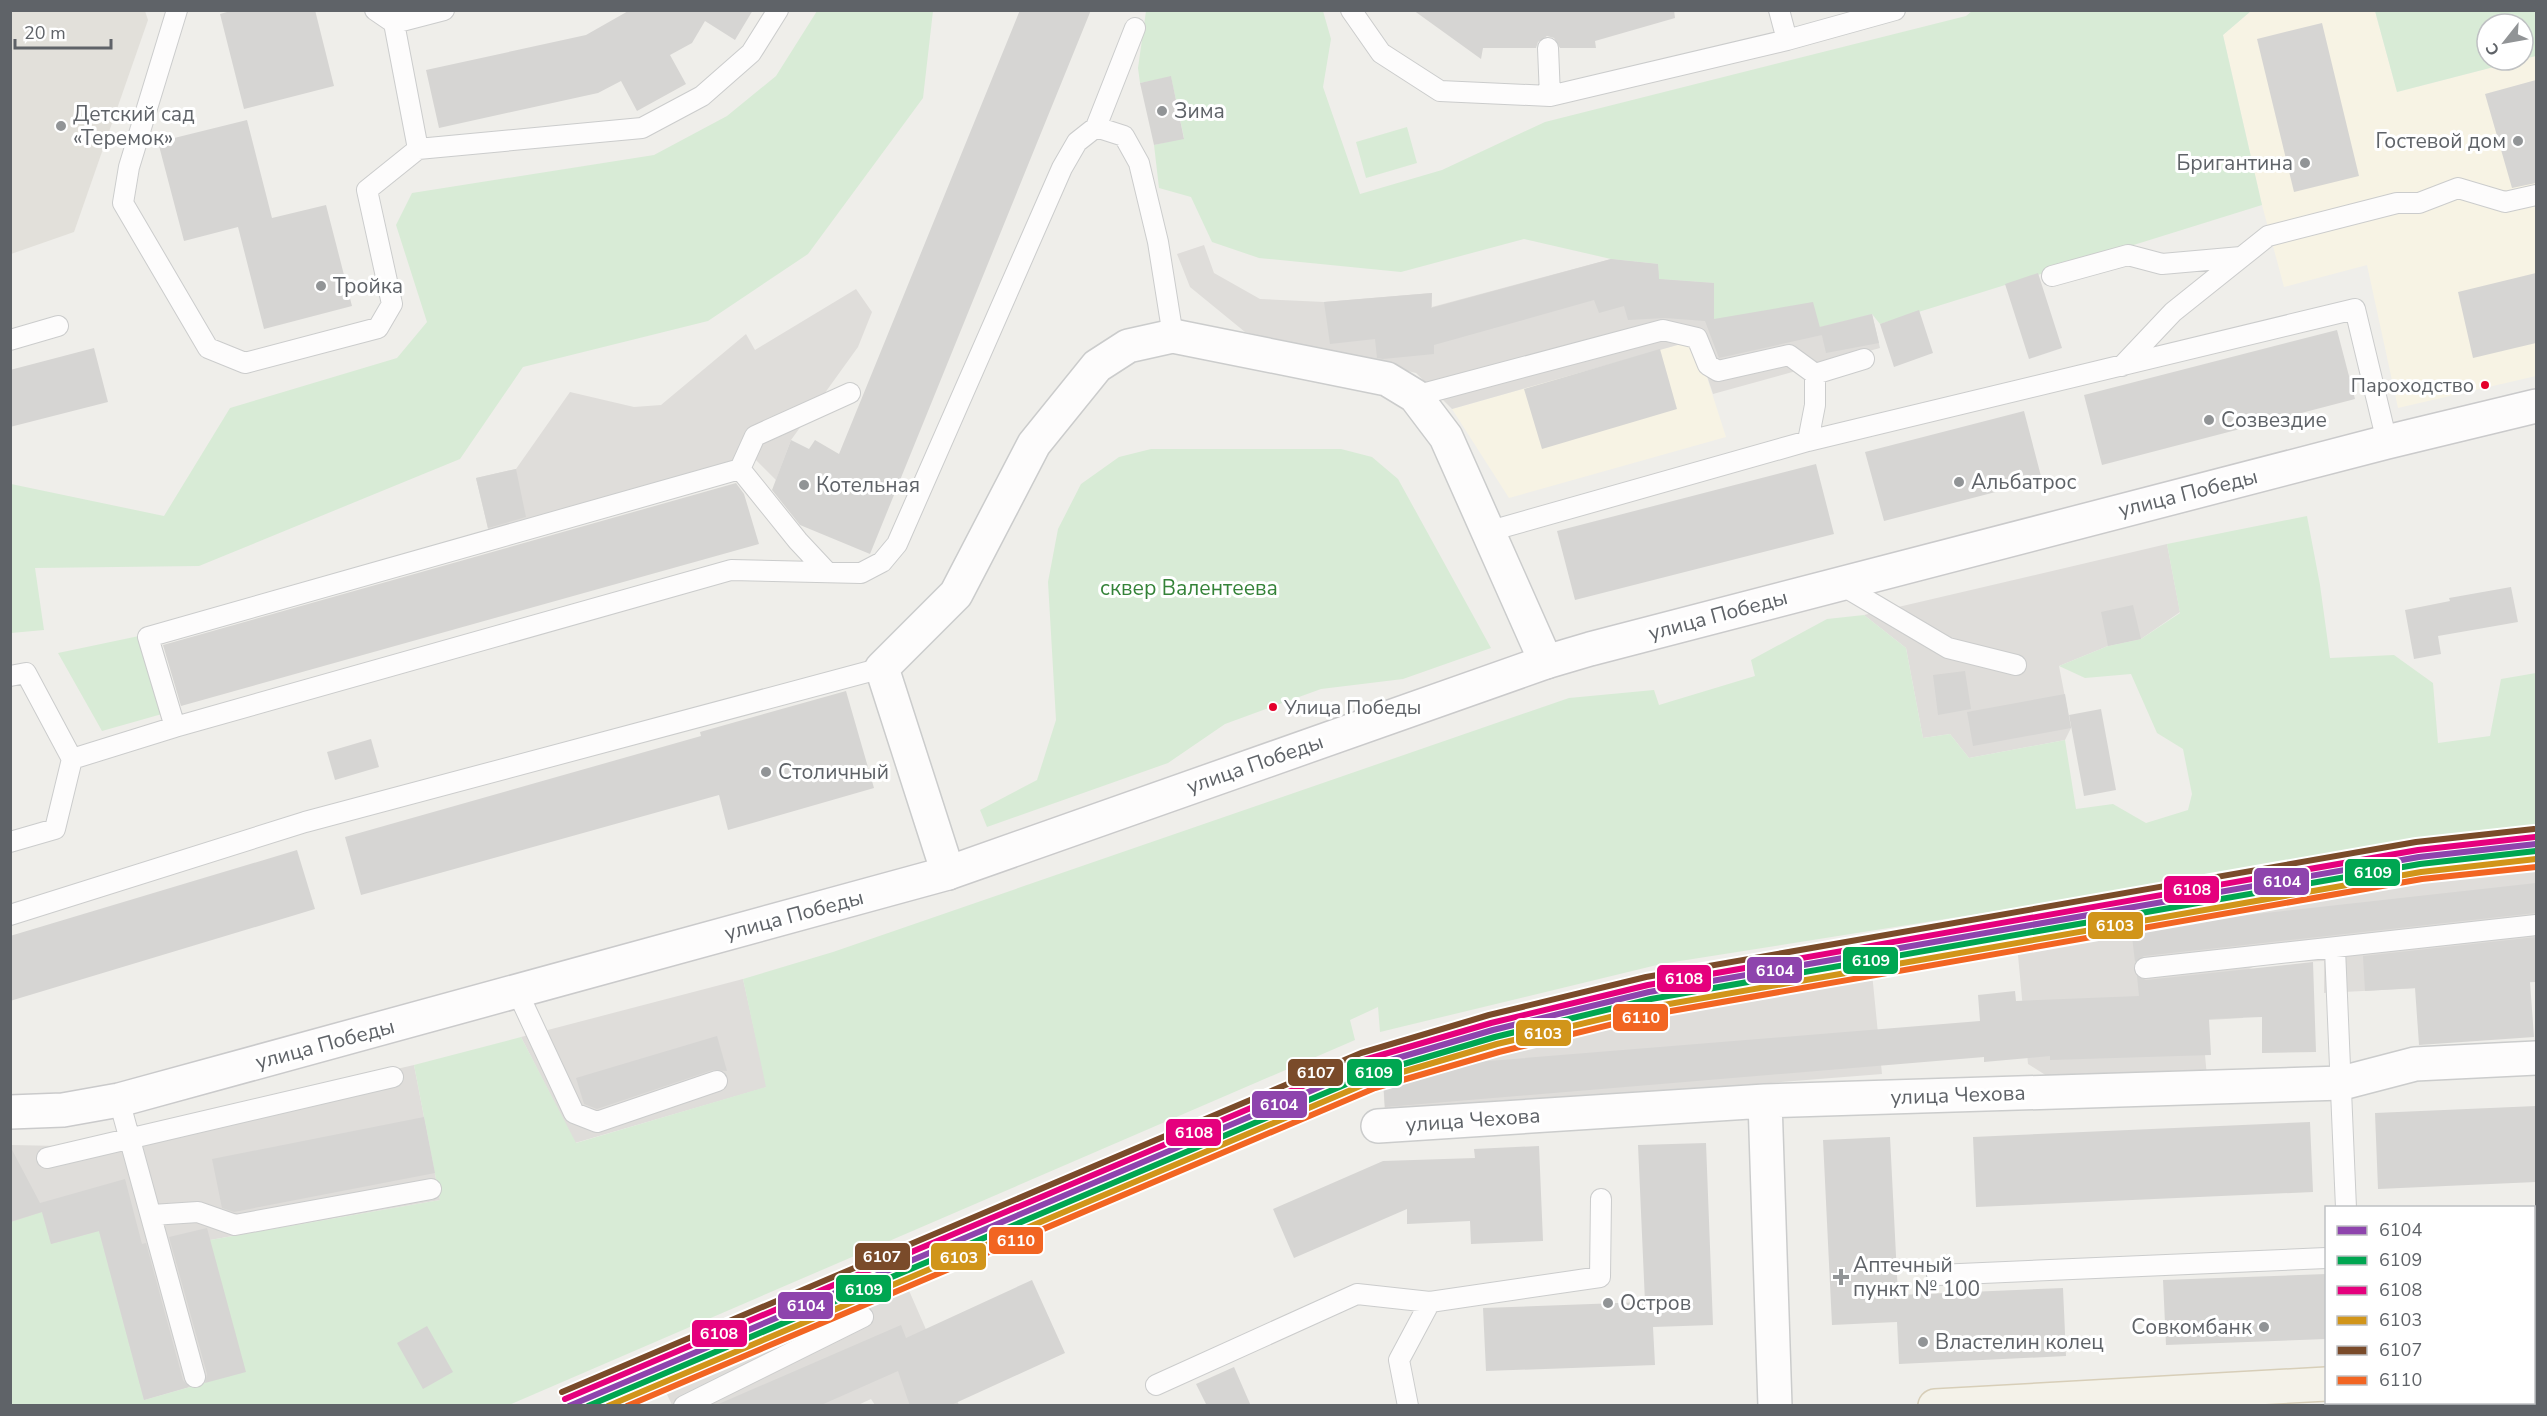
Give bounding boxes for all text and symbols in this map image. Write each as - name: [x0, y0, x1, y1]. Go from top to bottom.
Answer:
- scale bar: [15, 12, 111, 50]
- north arrow: [2475, 12, 2535, 72]
- text: 20 m: [24, 21, 66, 45]
- text: С: [2481, 39, 2505, 60]
- place label: Зима: [1174, 97, 1225, 125]
- place label: Детский сад «Теремок»: [73, 100, 195, 152]
- marker: Зима: [1155, 104, 1169, 118]
- marker: Детский сад «Теремок»: [54, 119, 68, 133]
- place label: Гостевой дом: [2375, 127, 2506, 155]
- marker: Гостевой дом: [2511, 134, 2525, 148]
- place label: Бригантина: [2176, 149, 2293, 177]
- marker: Бригантина: [2298, 156, 2312, 170]
- place label: Тройка: [333, 272, 403, 300]
- marker: Тройка: [314, 279, 328, 293]
- place label: Пароходство: [2351, 372, 2474, 399]
- marker: Пароходство: [2479, 379, 2491, 391]
- place label: Созвездие: [2221, 406, 2327, 434]
- marker: Созвездие: [2202, 413, 2216, 427]
- street label: улица Победы: [2115, 462, 2261, 524]
- place label: Альбатрос: [1971, 468, 2077, 496]
- place label: Котельная: [816, 471, 920, 499]
- marker: Альбатрос: [1952, 475, 1966, 489]
- marker: Котельная: [797, 478, 811, 492]
- park label: сквер Валентеева: [1100, 574, 1278, 602]
- street label: улица Победы: [1645, 583, 1791, 647]
- place label: Улица Победы: [1283, 694, 1421, 721]
- marker: Улица Победы: [1267, 701, 1279, 713]
- street label: улица Победы: [1183, 728, 1327, 800]
- place label: Столичный: [778, 758, 889, 786]
- marker: Столичный: [759, 765, 773, 779]
- line badge: 6109: [2344, 858, 2401, 887]
- text: 6109: [2354, 862, 2392, 884]
- line badge: 6104: [2253, 867, 2310, 896]
- text: 6104: [2263, 871, 2302, 893]
- line badge: 6108: [2163, 875, 2220, 904]
- text: 6108: [2173, 879, 2211, 901]
- street label: улица Победы: [721, 883, 867, 947]
- line badge: 6103: [2087, 911, 2144, 940]
- text: 6103: [2096, 915, 2134, 937]
- line badge: 6109: [1842, 946, 1899, 975]
- text: 6109: [1852, 950, 1890, 972]
- line badge: 6104: [1746, 956, 1803, 984]
- text: 6104: [1756, 960, 1795, 982]
- line badge: 6108: [1656, 964, 1712, 993]
- text: 6108: [1665, 968, 1703, 990]
- line badge: 6110: [1612, 1003, 1669, 1032]
- text: 6110: [1622, 1007, 1660, 1029]
- street label: улица Победы: [252, 1012, 398, 1076]
- line badge: 6103: [1515, 1019, 1572, 1047]
- text: 6103: [1524, 1023, 1562, 1045]
- line badge: 6107: [1287, 1058, 1344, 1087]
- line badge: 6109: [1346, 1058, 1403, 1087]
- text: 6107: [1297, 1062, 1335, 1084]
- text: 6109: [1355, 1062, 1393, 1084]
- street label: улица Чехова: [1890, 1079, 2026, 1111]
- line badge: 6104: [1251, 1090, 1308, 1119]
- text: 6104: [1260, 1094, 1299, 1116]
- street label: улица Чехова: [1405, 1101, 1541, 1139]
- line badge: 6108: [1165, 1118, 1222, 1147]
- text: 6108: [1175, 1122, 1213, 1144]
- legend: [2325, 1206, 2535, 1404]
- text: 6104: [2379, 1218, 2422, 1242]
- line badge: 6110: [988, 1226, 1044, 1255]
- text: 6110: [997, 1230, 1035, 1252]
- line badge: 6107: [854, 1242, 911, 1271]
- line badge: 6103: [930, 1242, 987, 1271]
- text: 6107: [863, 1246, 901, 1268]
- text: 6103: [940, 1247, 978, 1269]
- text: 6109: [2379, 1248, 2422, 1272]
- place label: Аптечный пункт № 100: [1853, 1251, 1980, 1303]
- marker: Аптечный пункт № 100: [1834, 1270, 1848, 1284]
- line badge: 6109: [835, 1274, 892, 1303]
- text: 6108: [2379, 1278, 2422, 1302]
- text: 6109: [845, 1279, 883, 1301]
- place label: Остров: [1620, 1289, 1691, 1317]
- line badge: 6104: [777, 1291, 834, 1320]
- text: 6104: [787, 1295, 826, 1317]
- marker: Остров: [1601, 1296, 1615, 1310]
- text: 6103: [2379, 1308, 2422, 1332]
- place label: Совкомбанк: [2131, 1313, 2253, 1341]
- line badge: 6108: [691, 1319, 748, 1348]
- marker: Совкомбанк: [2257, 1320, 2271, 1334]
- text: 6108: [700, 1323, 738, 1345]
- place label: Властелин колец: [1935, 1328, 2104, 1356]
- marker: Властелин колец: [1916, 1335, 1930, 1349]
- text: 6107: [2379, 1338, 2422, 1362]
- text: 6110: [2379, 1368, 2422, 1392]

